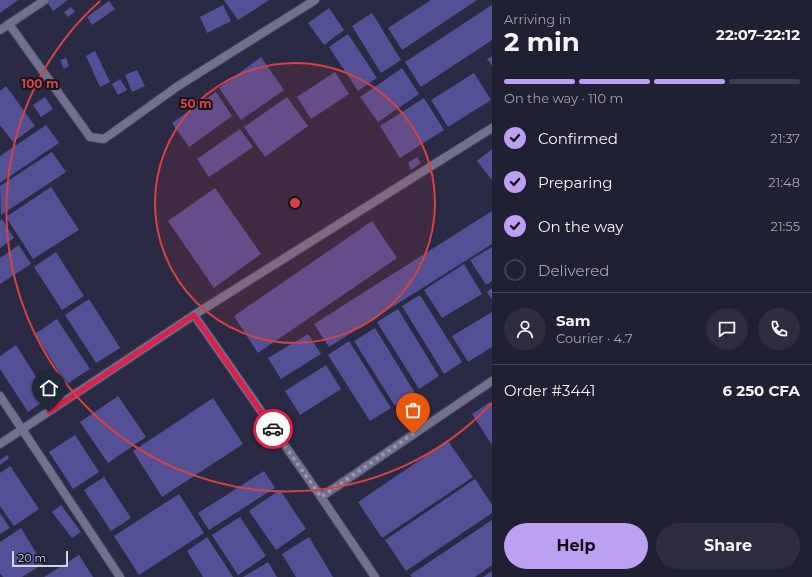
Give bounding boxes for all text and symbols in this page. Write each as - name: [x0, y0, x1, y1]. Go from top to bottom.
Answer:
- text: Arriving in: [504, 11, 571, 27]
- text: 22:07–22:12: [716, 25, 800, 44]
- text: 2 min: [504, 26, 580, 58]
- text: 100 m: [22, 76, 58, 91]
- text: On the way · 110 m: [504, 90, 623, 106]
- text: 50 m: [180, 96, 212, 111]
- icon: check: [504, 127, 526, 149]
- text: Confirmed: [538, 129, 618, 148]
- text: 21:37: [770, 130, 800, 146]
- icon: check: [504, 171, 526, 193]
- text: Preparing: [538, 173, 613, 192]
- text: 21:48: [768, 174, 800, 190]
- centre of rings: [288, 196, 302, 210]
- icon: check: [504, 215, 526, 237]
- text: On the way: [538, 217, 623, 236]
- text: 21:55: [771, 218, 800, 234]
- text: Delivered: [538, 261, 610, 280]
- button: person: [504, 308, 546, 350]
- button: chat: [706, 308, 748, 350]
- button: phone: [758, 308, 800, 350]
- text: Sam: [556, 311, 591, 330]
- text: Courier · 4.7: [556, 330, 633, 346]
- pin: [32, 371, 66, 412]
- icon: home: [38, 377, 60, 399]
- text: Order #3441: [504, 381, 595, 400]
- text: 6 250 CFA: [722, 381, 800, 400]
- pin: [396, 393, 430, 434]
- icon: bag: [402, 399, 424, 421]
- courier: [253, 409, 293, 449]
- icon: car: [262, 418, 284, 440]
- button: Help: [504, 523, 648, 569]
- button: Share: [656, 523, 800, 569]
- scale bar: [12, 549, 68, 568]
- text: 20 m: [18, 551, 46, 565]

